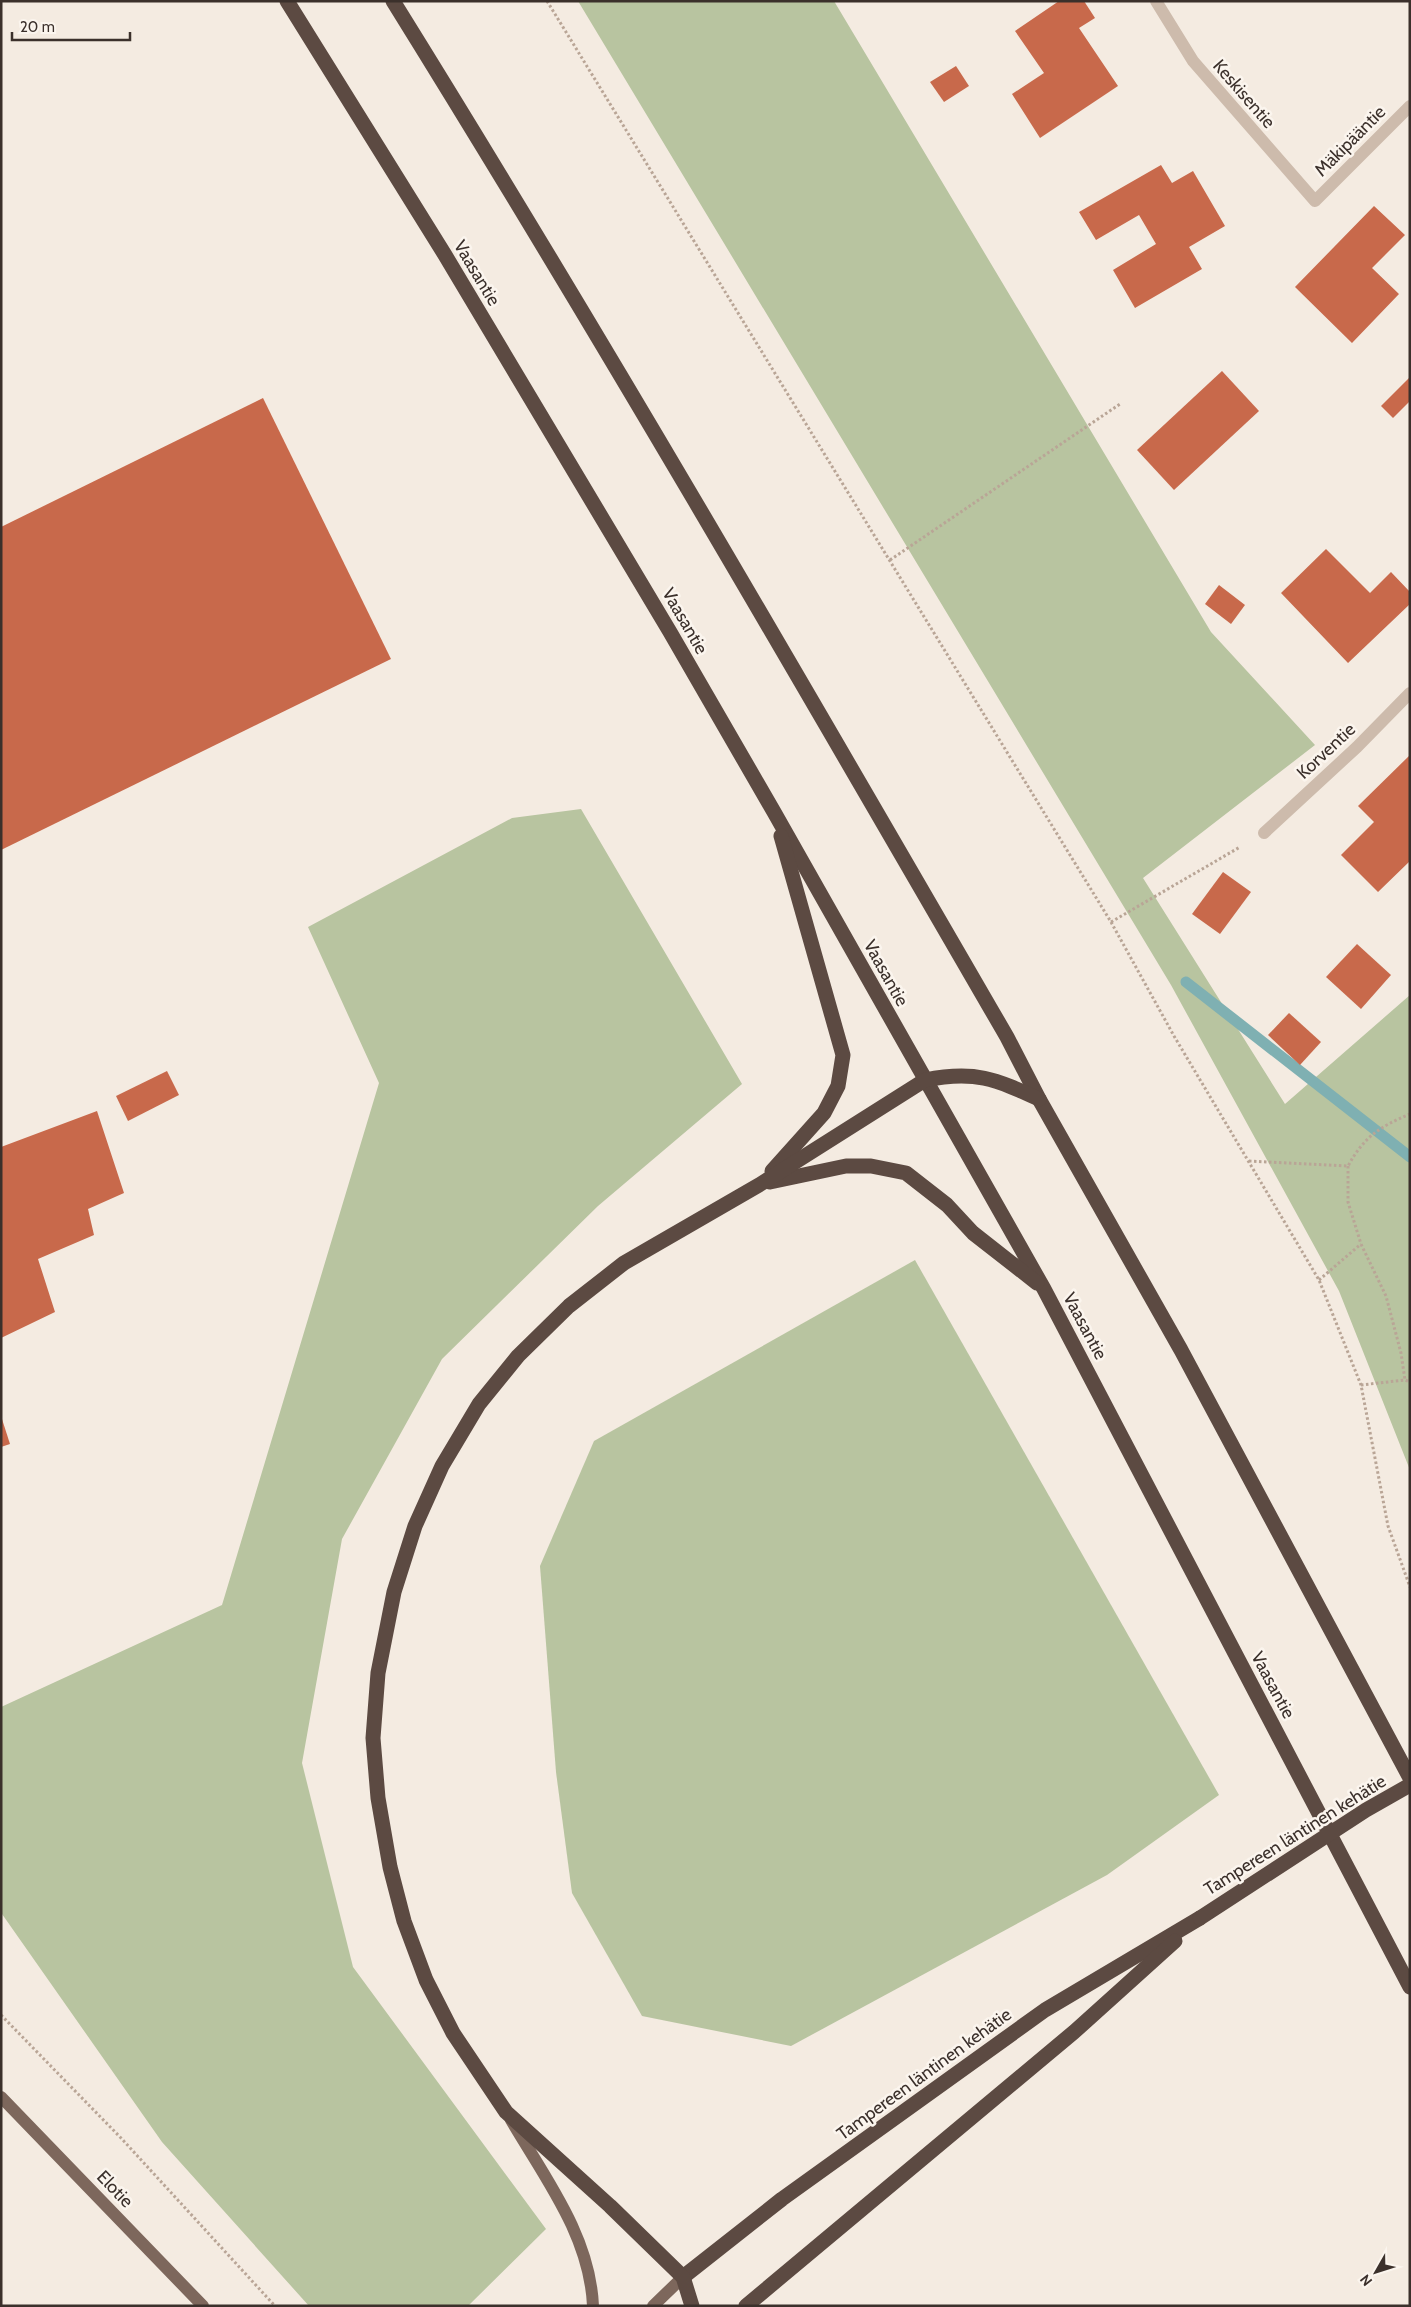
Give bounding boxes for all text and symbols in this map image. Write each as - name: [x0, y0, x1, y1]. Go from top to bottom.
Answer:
- scale bar: [12, 10, 130, 42]
- text: 20 m: [20, 18, 55, 36]
- street label: Keskisentie: [1208, 55, 1280, 133]
- street label: Mäkipääntie: [1310, 101, 1390, 181]
- street label: Vaasantie: [449, 236, 505, 310]
- street label: Vaasantie: [657, 584, 713, 658]
- street label: Korventie: [1292, 718, 1360, 784]
- street label: Vaasantie: [859, 936, 913, 1010]
- street label: Vaasantie: [1058, 1289, 1112, 1363]
- street label: Vaasantie: [1246, 1648, 1300, 1722]
- street label: Tampereen läntinen kehätie: [1200, 1770, 1390, 1900]
- street label: Tampereen läntinen kehätie: [832, 2003, 1016, 2145]
- street label: Elotie: [92, 2166, 138, 2212]
- north arrow: [1351, 2247, 1401, 2297]
- text: N: [1356, 2271, 1376, 2290]

